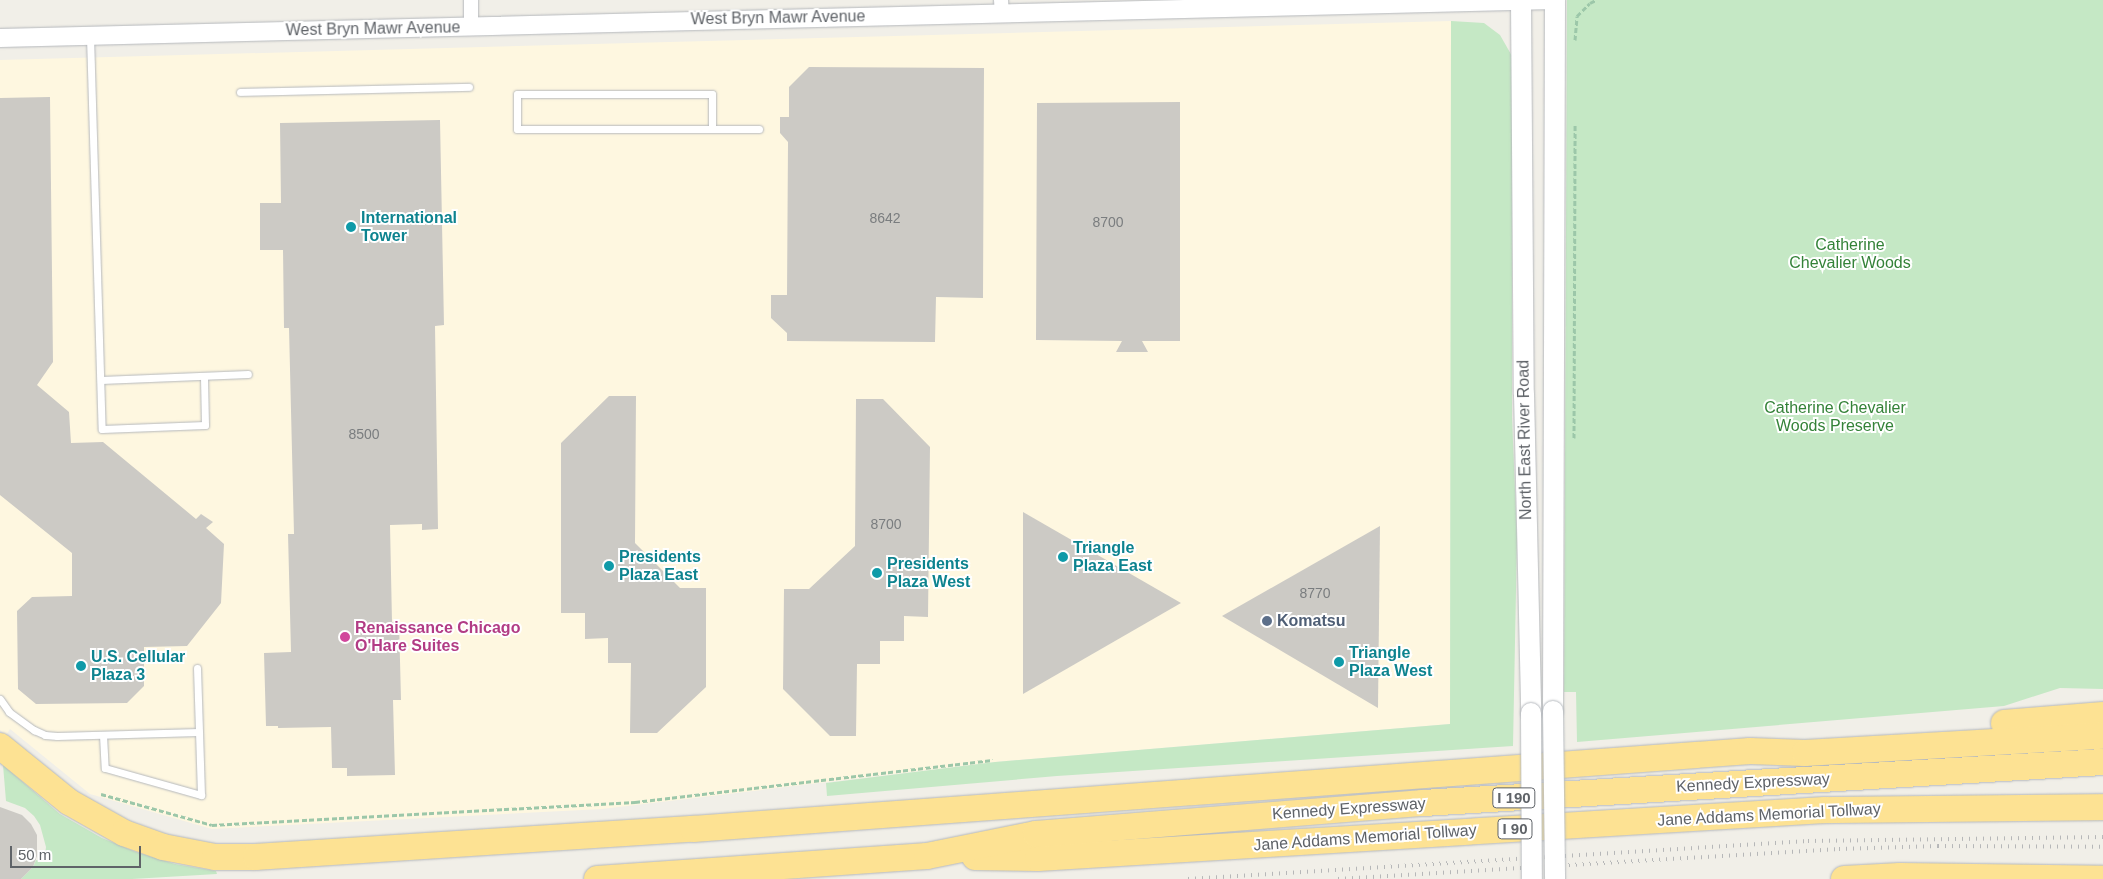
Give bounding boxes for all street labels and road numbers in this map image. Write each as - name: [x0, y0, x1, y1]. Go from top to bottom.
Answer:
- street label: West Bryn Mawr Avenue: [690, 7, 866, 29]
- street label: West Bryn Mawr Avenue: [285, 18, 461, 40]
- street label: North East River Road: [1514, 360, 1536, 520]
- street label: Kennedy Expressway: [1676, 769, 1830, 797]
- road number: I 190: [1492, 786, 1536, 810]
- street label: Kennedy Expressway: [1272, 794, 1426, 824]
- street label: Jane Addams Memorial Tollway: [1656, 800, 1882, 830]
- road number: I 90: [1496, 816, 1534, 842]
- street label: Jane Addams Memorial Tollway: [1252, 821, 1478, 855]

